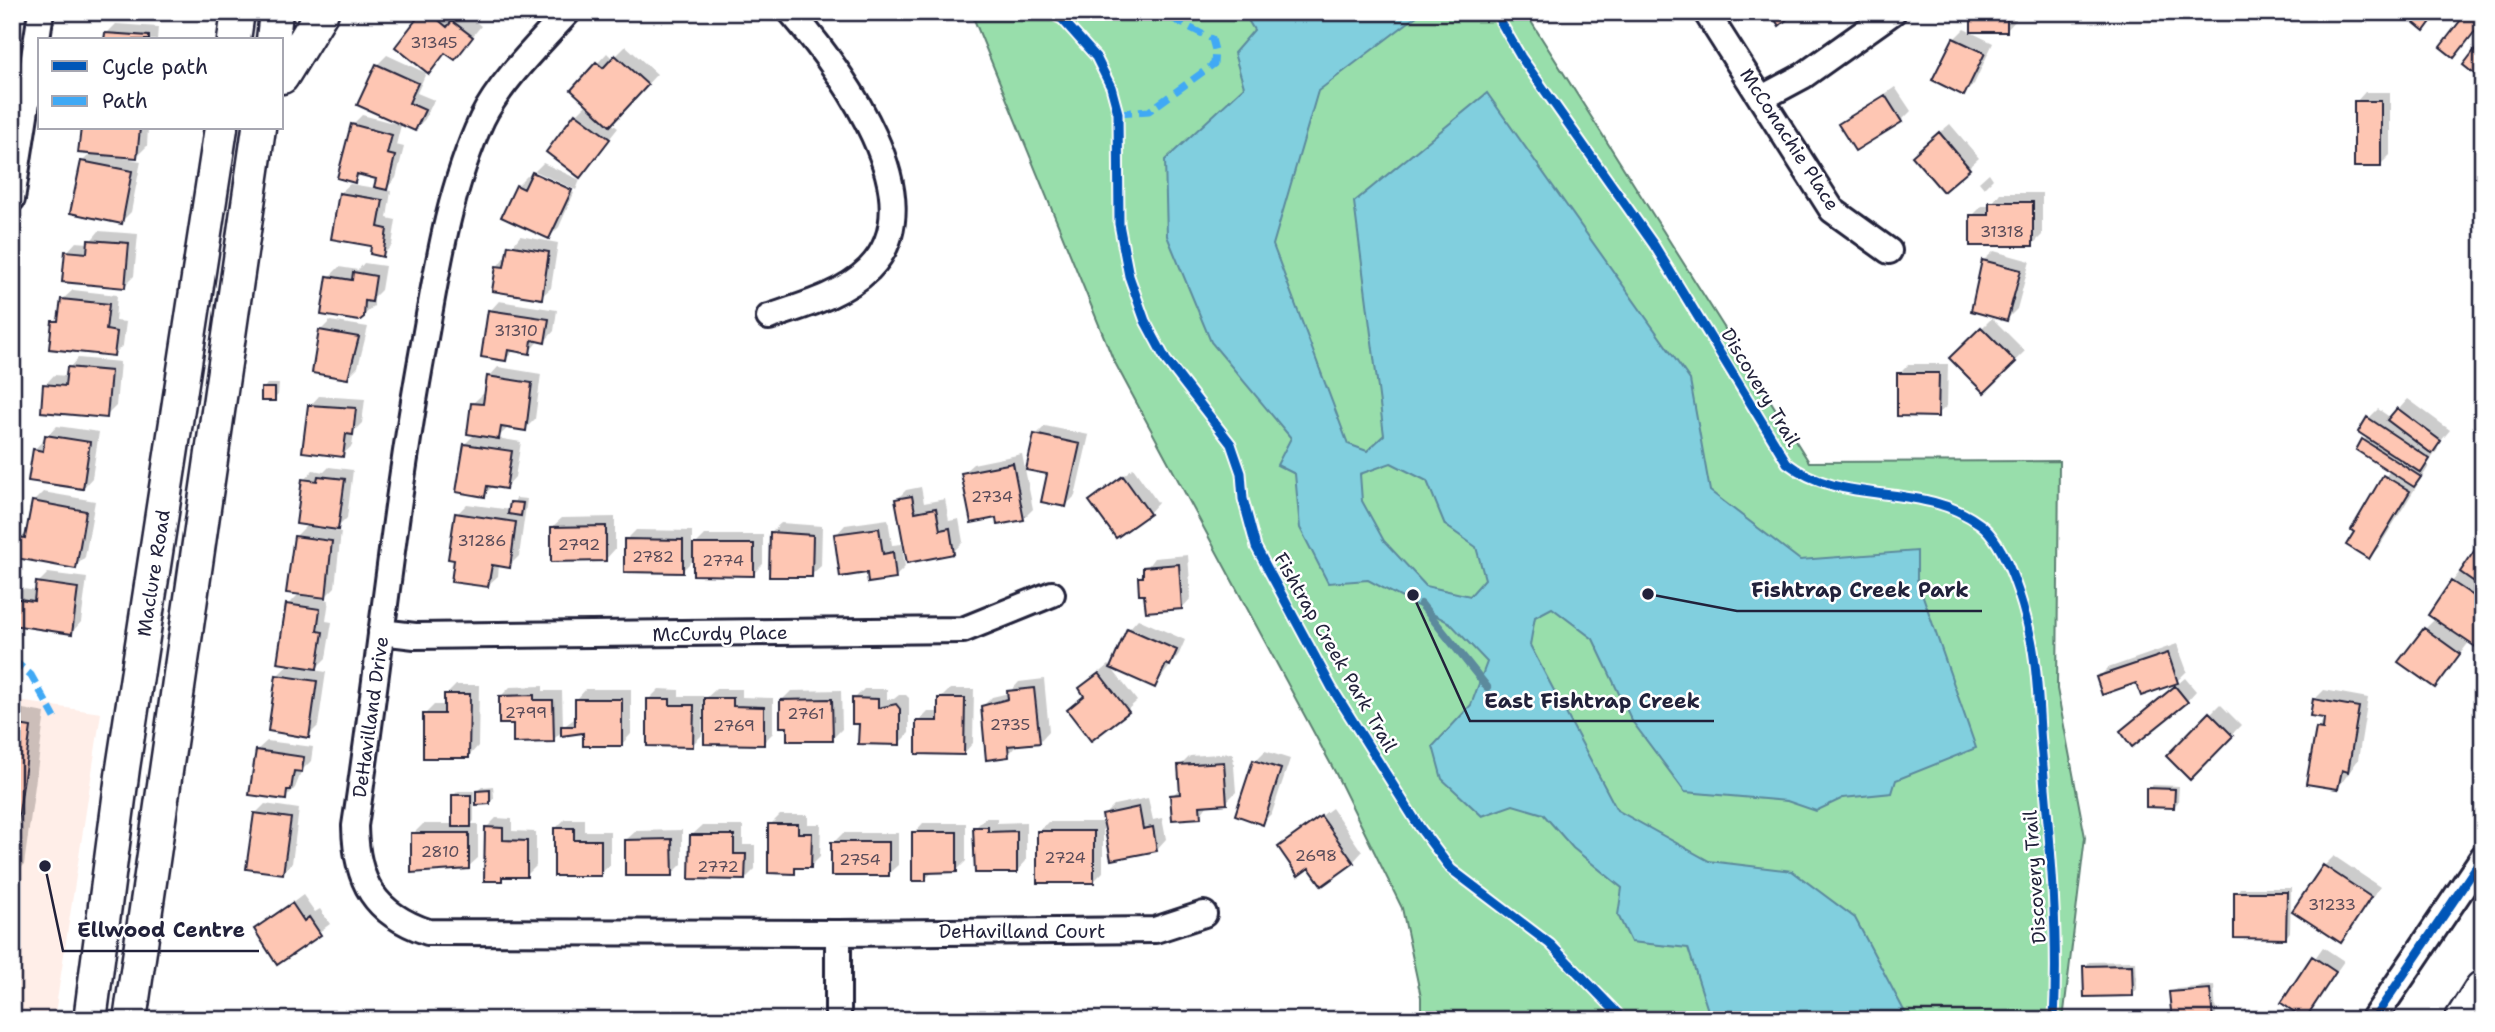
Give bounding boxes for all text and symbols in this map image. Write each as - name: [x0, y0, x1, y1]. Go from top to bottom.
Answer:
- house number: 31345: [410, 32, 458, 53]
- legend: [38, 38, 284, 130]
- text: Cycle path: [102, 53, 208, 81]
- street label: McConachie Place: [1734, 63, 1845, 215]
- text: Path: [102, 87, 148, 115]
- house number: 31318: [1980, 221, 2024, 242]
- house number: 31310: [494, 320, 538, 341]
- street label: Discovery Trail: [1715, 323, 1806, 451]
- house number: 2734: [971, 486, 1013, 507]
- street label: Maclure Road: [131, 508, 176, 638]
- house number: 31286: [458, 530, 506, 551]
- house number: 2792: [558, 534, 600, 555]
- house number: 2782: [632, 546, 674, 567]
- street label: Fishtrap Creek Park Trail: [1268, 548, 1403, 757]
- house number: 2774: [702, 550, 744, 571]
- callout: Fishtrap Creek Park: [1737, 569, 1982, 611]
- text: Fishtrap Creek Park: [1751, 576, 1969, 604]
- street label: McCurdy Place: [652, 620, 788, 647]
- street label: DeHavilland Drive: [347, 635, 394, 799]
- callout: East Fishtrap Creek: [1470, 679, 1714, 721]
- text: East Fishtrap Creek: [1484, 687, 1700, 715]
- house number: 2799: [505, 702, 547, 723]
- house number: 2761: [787, 703, 825, 724]
- house number: 2735: [990, 714, 1030, 735]
- house number: 2769: [713, 715, 755, 736]
- street label: Discovery Trail: [2017, 809, 2052, 945]
- house number: 2810: [421, 841, 459, 862]
- house number: 2698: [1295, 845, 1337, 866]
- house number: 2724: [1044, 847, 1086, 868]
- house number: 2754: [839, 849, 881, 870]
- house number: 2772: [697, 856, 739, 877]
- house number: 31233: [2308, 894, 2356, 915]
- callout: Ellwood Centre: [63, 909, 259, 951]
- text: Ellwood Centre: [77, 916, 245, 944]
- street label: DeHavilland Court: [939, 919, 1105, 944]

